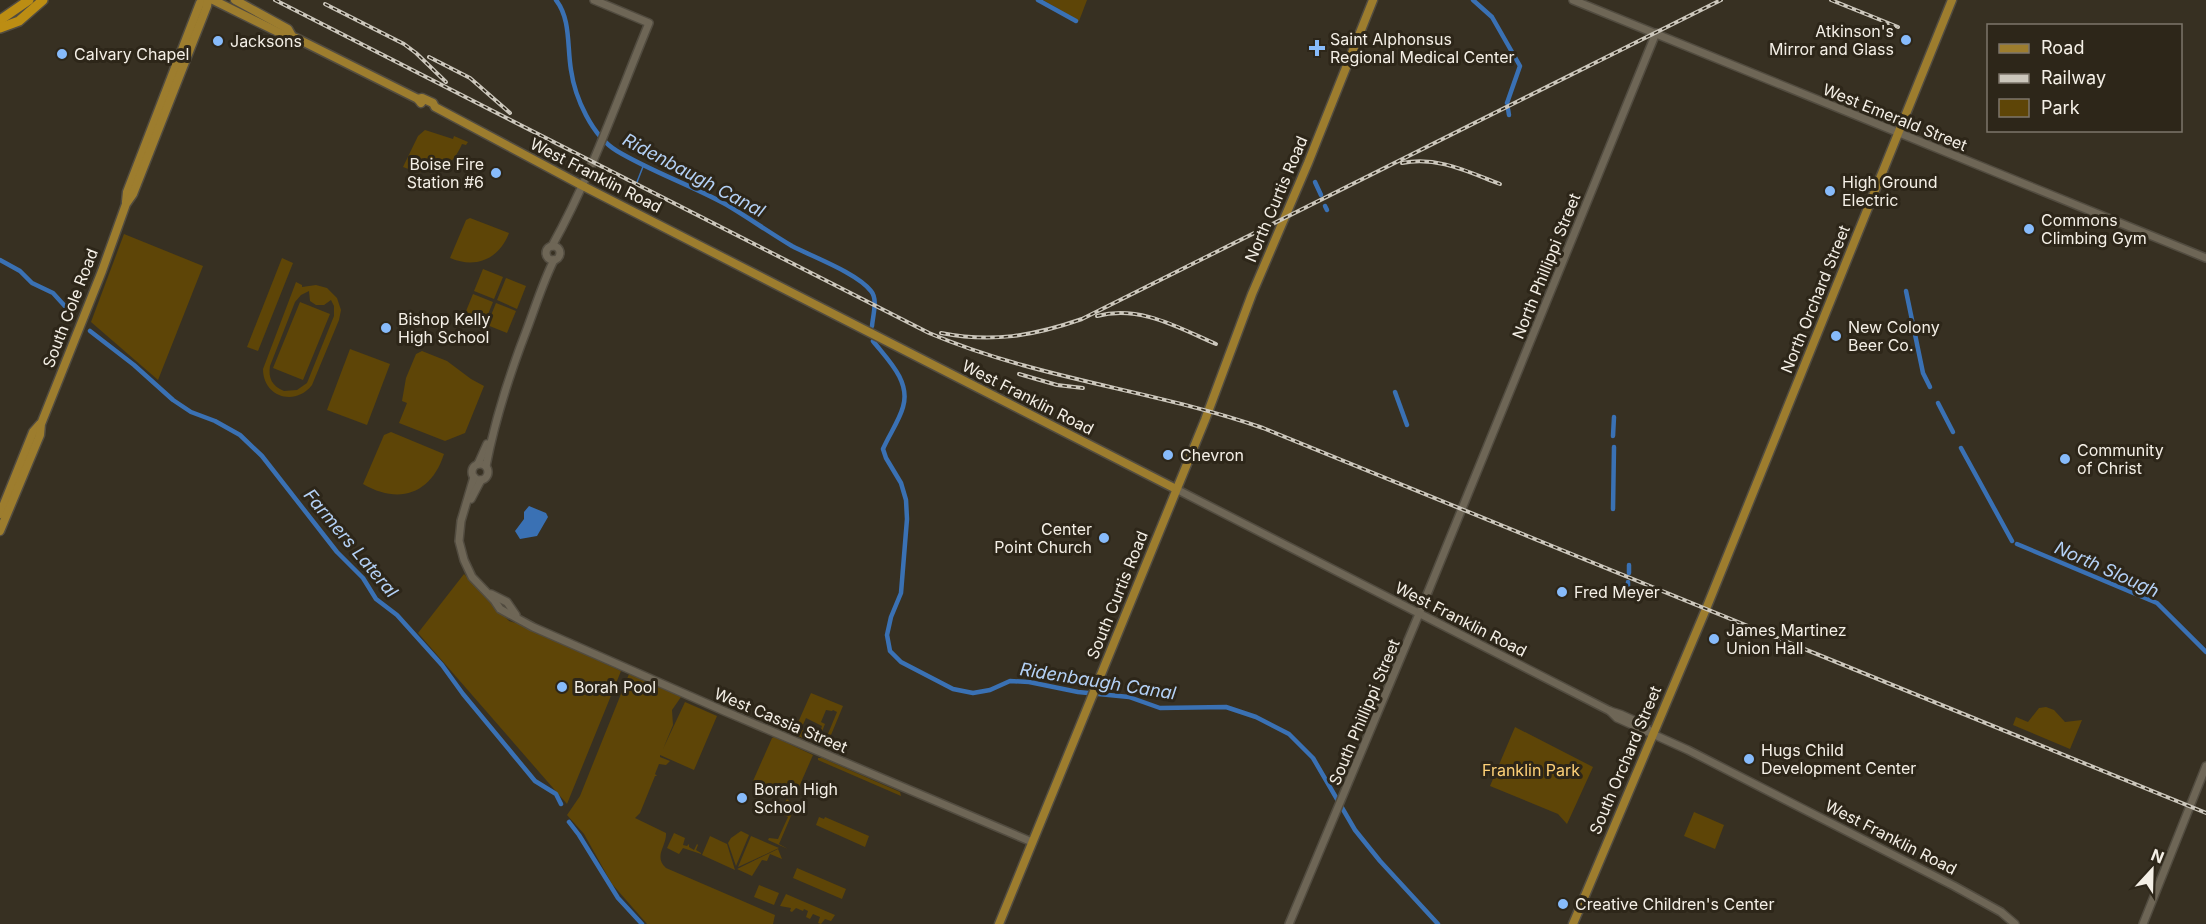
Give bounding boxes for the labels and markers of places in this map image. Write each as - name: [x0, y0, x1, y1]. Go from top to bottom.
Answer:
- place label: Atkinson's Mirror and Glass: [1769, 21, 1894, 59]
- place label: Saint Alphonsus Regional Medical Center: [1330, 29, 1515, 67]
- place label: Jacksons: [230, 31, 302, 51]
- marker: Atkinson's Mirror and Glass: [1899, 33, 1913, 47]
- marker: Jacksons: [211, 34, 225, 48]
- marker: Saint Alphonsus Regional Medical Center: [1308, 39, 1326, 57]
- place label: Calvary Chapel: [74, 44, 189, 64]
- marker: Calvary Chapel: [55, 47, 69, 61]
- place label: Boise Fire Station #6: [407, 154, 484, 192]
- marker: Boise Fire Station #6: [489, 166, 503, 180]
- place label: High Ground Electric: [1842, 172, 1938, 210]
- marker: High Ground Electric: [1823, 184, 1837, 198]
- place label: Commons Climbing Gym: [2041, 210, 2147, 248]
- marker: Commons Climbing Gym: [2022, 222, 2036, 236]
- place label: Bishop Kelly High School: [398, 309, 490, 347]
- place label: New Colony Beer Co.: [1848, 317, 1940, 355]
- marker: Bishop Kelly High School: [379, 321, 393, 335]
- marker: New Colony Beer Co.: [1829, 329, 1843, 343]
- place label: Community of Christ: [2077, 440, 2164, 478]
- place label: Chevron: [1180, 445, 1244, 465]
- marker: Chevron: [1161, 448, 1175, 462]
- marker: Community of Christ: [2058, 452, 2072, 466]
- place label: Center Point Church: [994, 519, 1092, 557]
- marker: Center Point Church: [1097, 531, 1111, 545]
- place label: Fred Meyer: [1574, 582, 1660, 602]
- marker: Fred Meyer: [1555, 585, 1569, 599]
- place label: James Martinez Union Hall: [1726, 620, 1847, 658]
- marker: James Martinez Union Hall: [1707, 632, 1721, 646]
- place label: Borah Pool: [574, 677, 656, 697]
- marker: Borah Pool: [555, 680, 569, 694]
- place label: Hugs Child Development Center: [1761, 740, 1916, 778]
- marker: Hugs Child Development Center: [1742, 752, 1756, 766]
- place label: Borah High School: [754, 779, 838, 817]
- marker: Borah High School: [735, 791, 749, 805]
- place label: Creative Children's Center: [1575, 894, 1774, 914]
- marker: Creative Children's Center: [1556, 897, 1570, 911]

